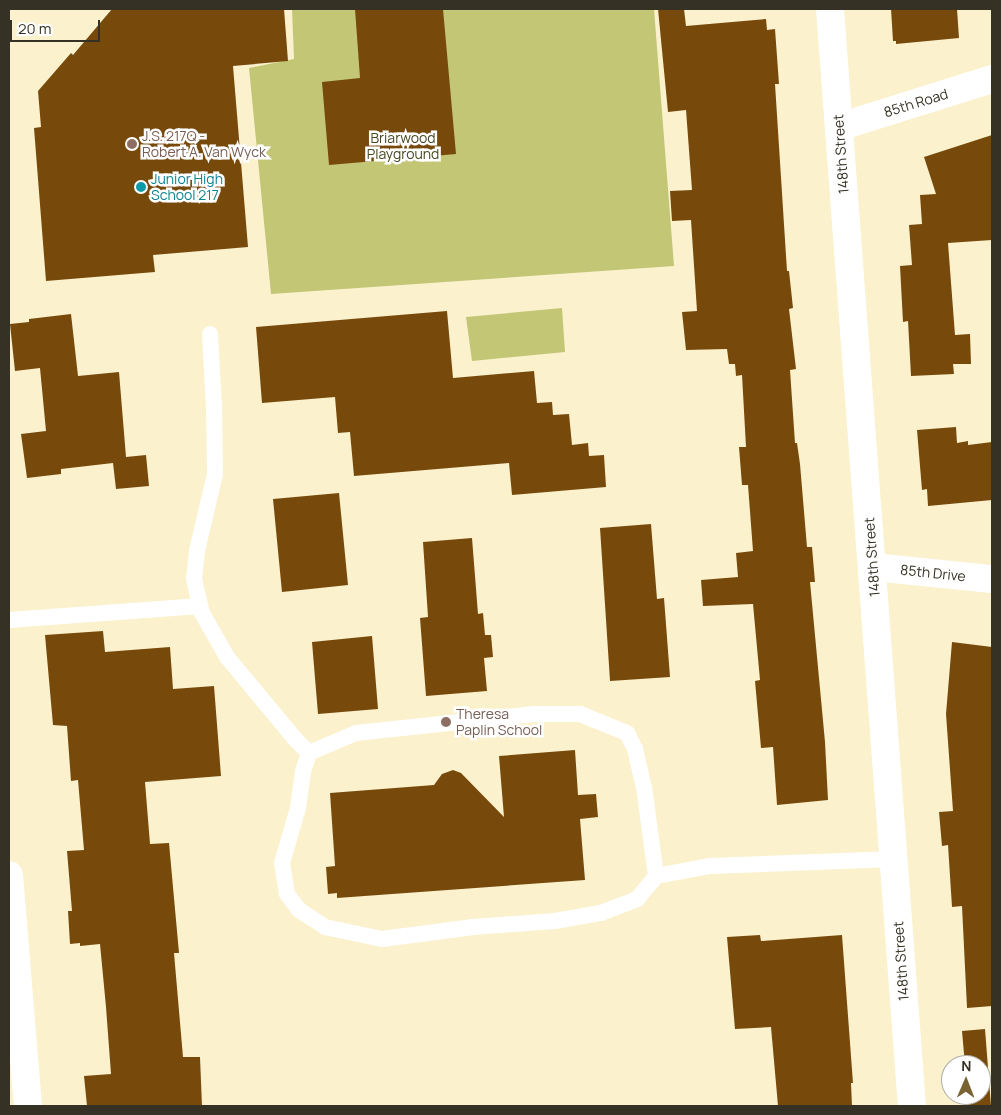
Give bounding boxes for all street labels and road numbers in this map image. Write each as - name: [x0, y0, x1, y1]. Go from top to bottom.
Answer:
- street label: 85th Road: [882, 85, 950, 121]
- street label: 148th Street: [830, 114, 852, 194]
- street label: 148th Street: [861, 517, 883, 597]
- street label: 85th Drive: [899, 561, 967, 585]
- street label: 148th Street: [890, 921, 912, 1001]

